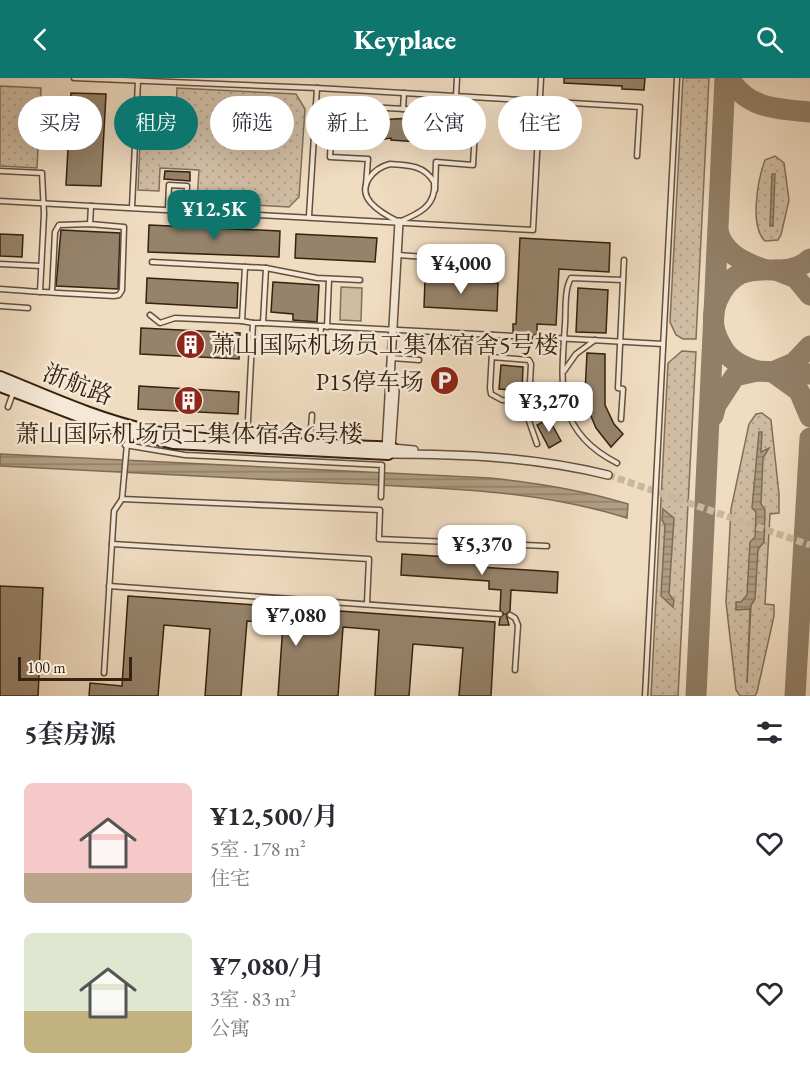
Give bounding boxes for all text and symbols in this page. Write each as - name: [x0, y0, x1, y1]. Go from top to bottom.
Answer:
- text: Keyplace: [354, 22, 456, 57]
- icon: back: [24, 23, 57, 56]
- icon: search: [753, 23, 786, 56]
- chip: 买房: [18, 96, 102, 150]
- chip: 租房: [114, 96, 198, 150]
- chip: 筛选: [210, 96, 294, 150]
- chip: 新上: [306, 96, 390, 150]
- chip: 公寓: [402, 96, 486, 150]
- chip: 住宅: [498, 96, 582, 150]
- pin: ¥12.5K: [165, 190, 263, 241]
- text: ¥12.5K: [182, 196, 247, 222]
- pin: ¥4,000: [412, 244, 510, 295]
- text: ¥4,000: [431, 250, 491, 276]
- building icon: 萧山国际机场员工集体宿舍5号楼: [174, 328, 206, 360]
- place label: 萧山国际机场员工集体宿舍5号楼: [211, 329, 559, 360]
- street label: 浙航路: [39, 357, 117, 411]
- parking icon: P15停车场: [429, 365, 461, 397]
- place label: P15停车场: [316, 366, 424, 397]
- pin: ¥3,270: [500, 382, 598, 433]
- building icon: 萧山国际机场员工集体宿舍6号楼: [173, 384, 205, 416]
- text: ¥3,270: [519, 388, 579, 414]
- place label: 萧山国际机场员工集体宿舍6号楼: [15, 418, 363, 449]
- pin: ¥5,370: [433, 525, 531, 576]
- text: ¥5,370: [452, 531, 512, 557]
- pin: ¥7,080: [247, 596, 345, 647]
- text: ¥7,080: [266, 602, 326, 628]
- scale bar: [18, 654, 132, 682]
- text: 100 m: [27, 657, 66, 678]
- icon: filters: [753, 716, 786, 749]
- text: 5套房源: [24, 717, 116, 751]
- text: ¥12,500/月: [210, 799, 339, 833]
- icon: home: [72, 807, 144, 879]
- icon: heart: [753, 827, 786, 860]
- text: 5室 · 178 m²: [210, 836, 306, 862]
- text: 住宅: [210, 865, 250, 891]
- text: ¥7,080/月: [210, 949, 325, 983]
- icon: home: [72, 957, 144, 1029]
- icon: heart: [753, 977, 786, 1010]
- text: 3室 · 83 m²: [210, 986, 296, 1012]
- text: 公寓: [210, 1015, 250, 1041]

